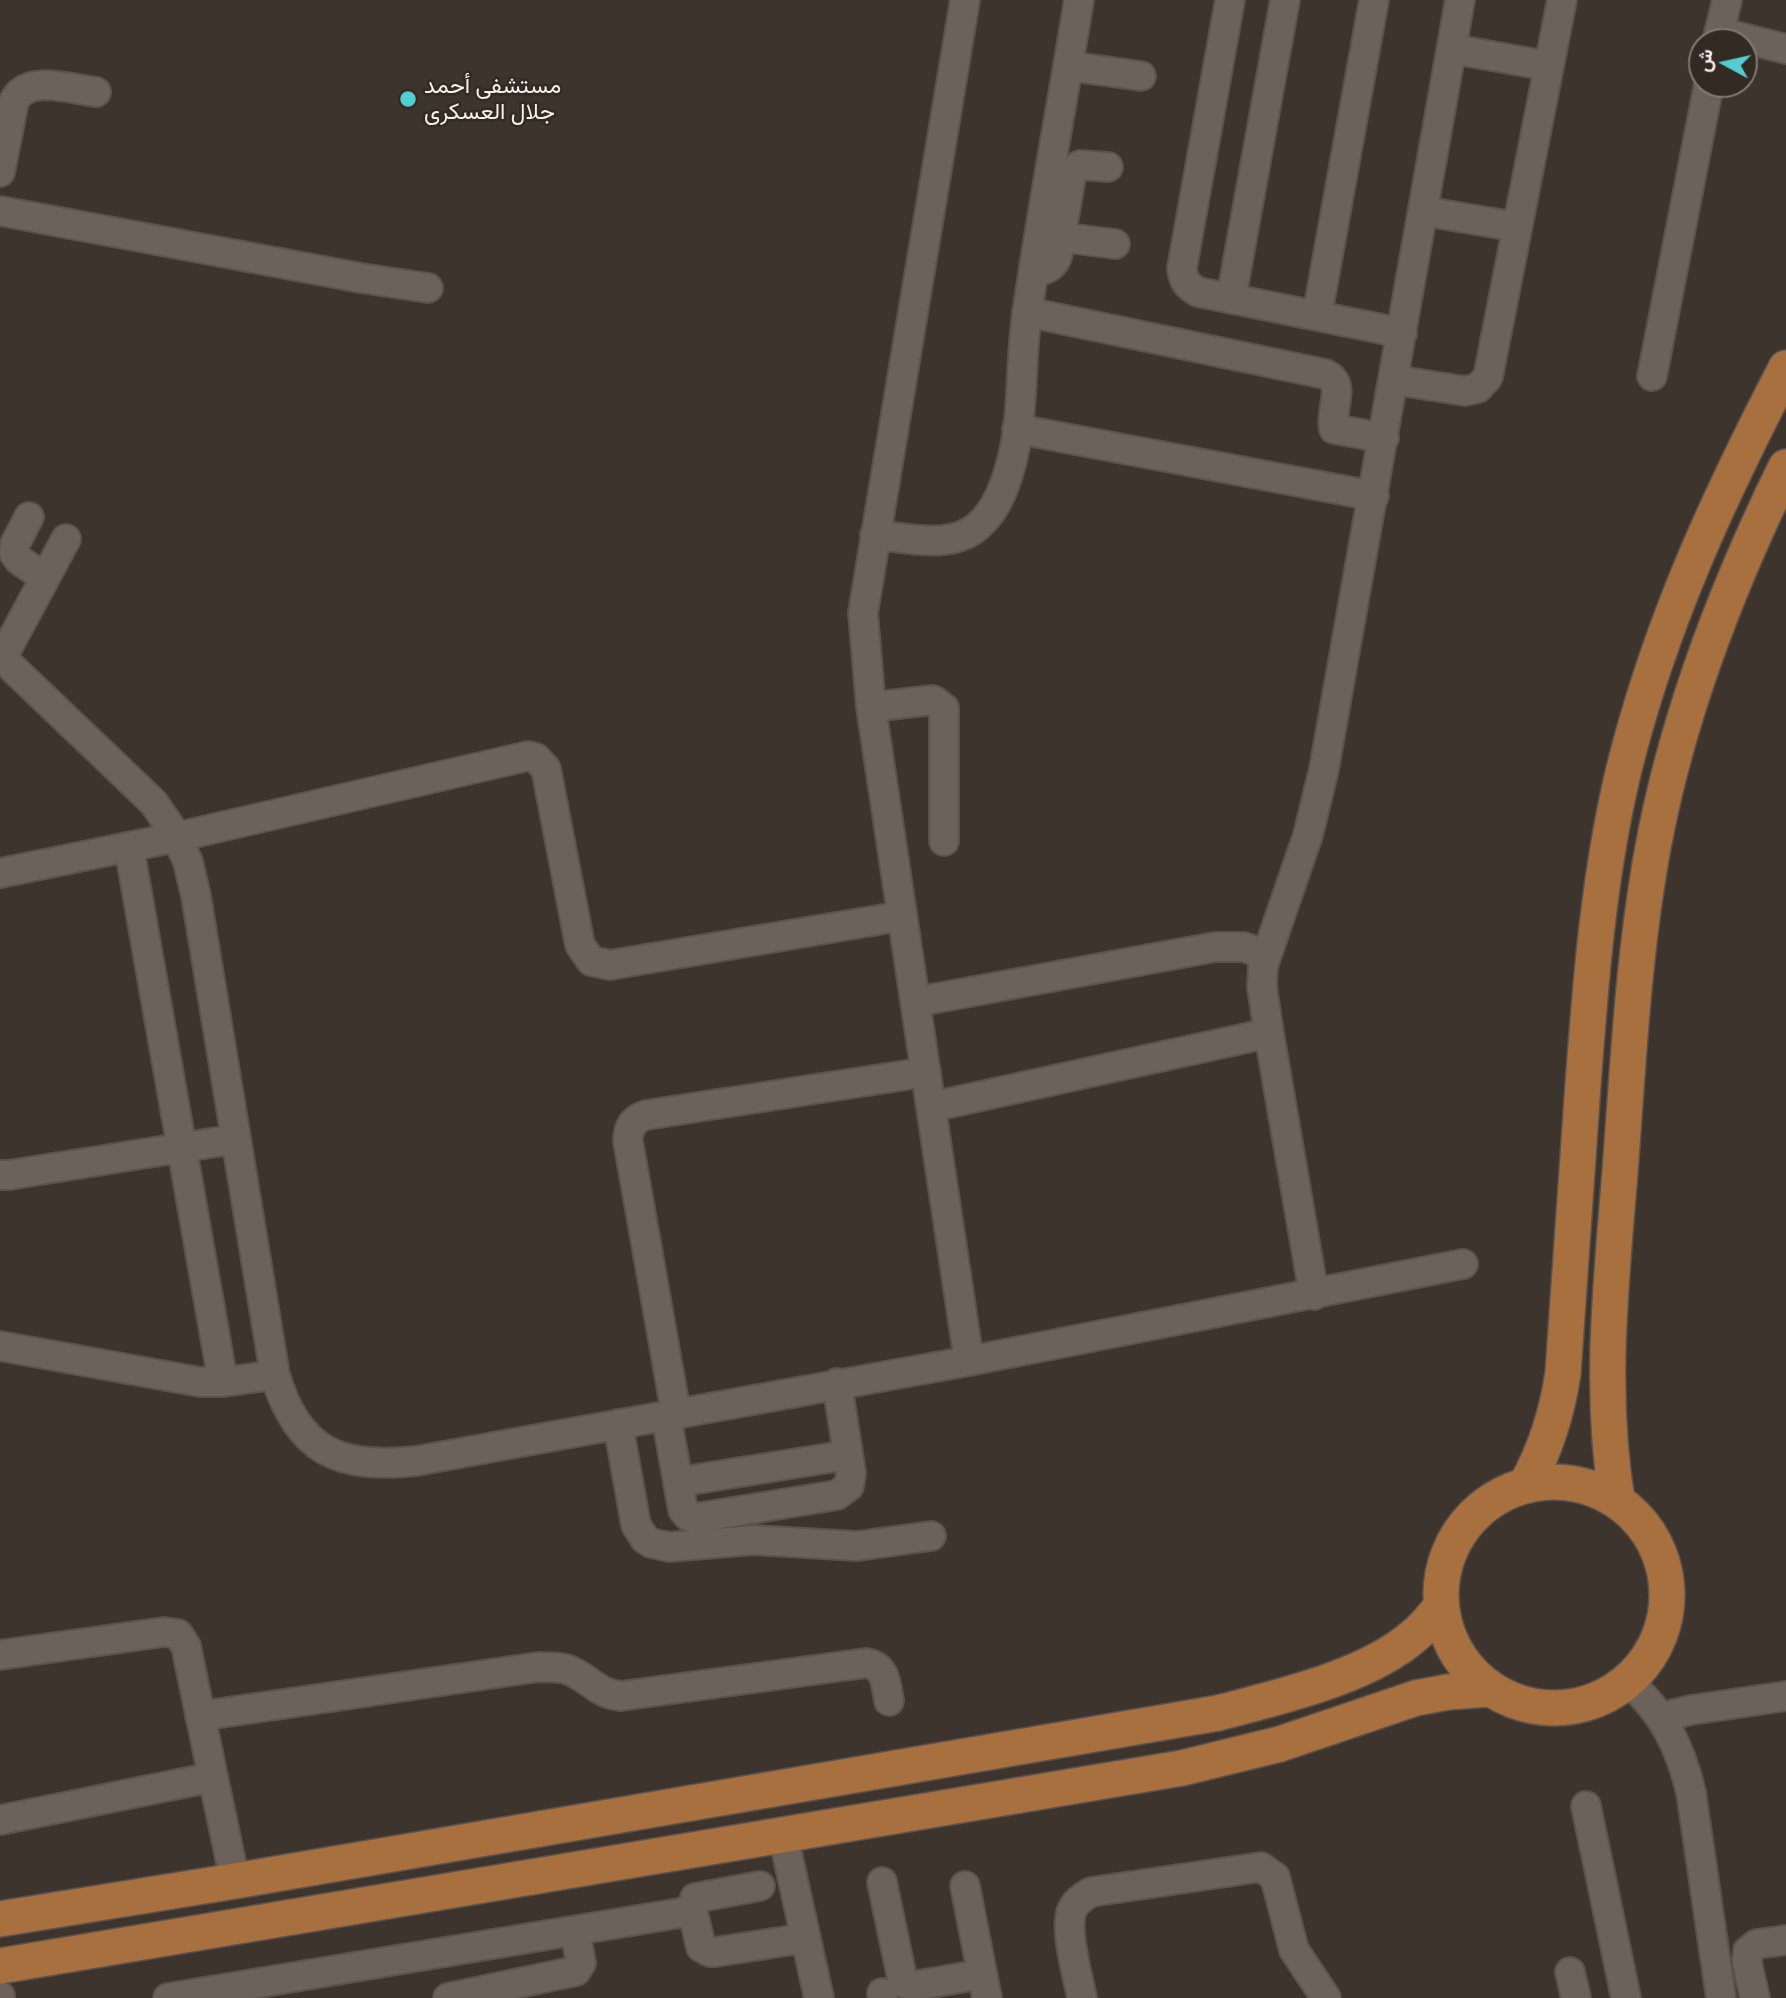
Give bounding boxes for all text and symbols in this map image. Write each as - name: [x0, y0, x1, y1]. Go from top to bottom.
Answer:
- north arrow: [1688, 28, 1758, 98]
- text: ش: [1691, 47, 1718, 73]
- place label: مستشفى أحمد جلال العسكرى: [424, 72, 561, 126]
- marker: مستشفى أحمد جلال العسكرى: [398, 89, 418, 109]

